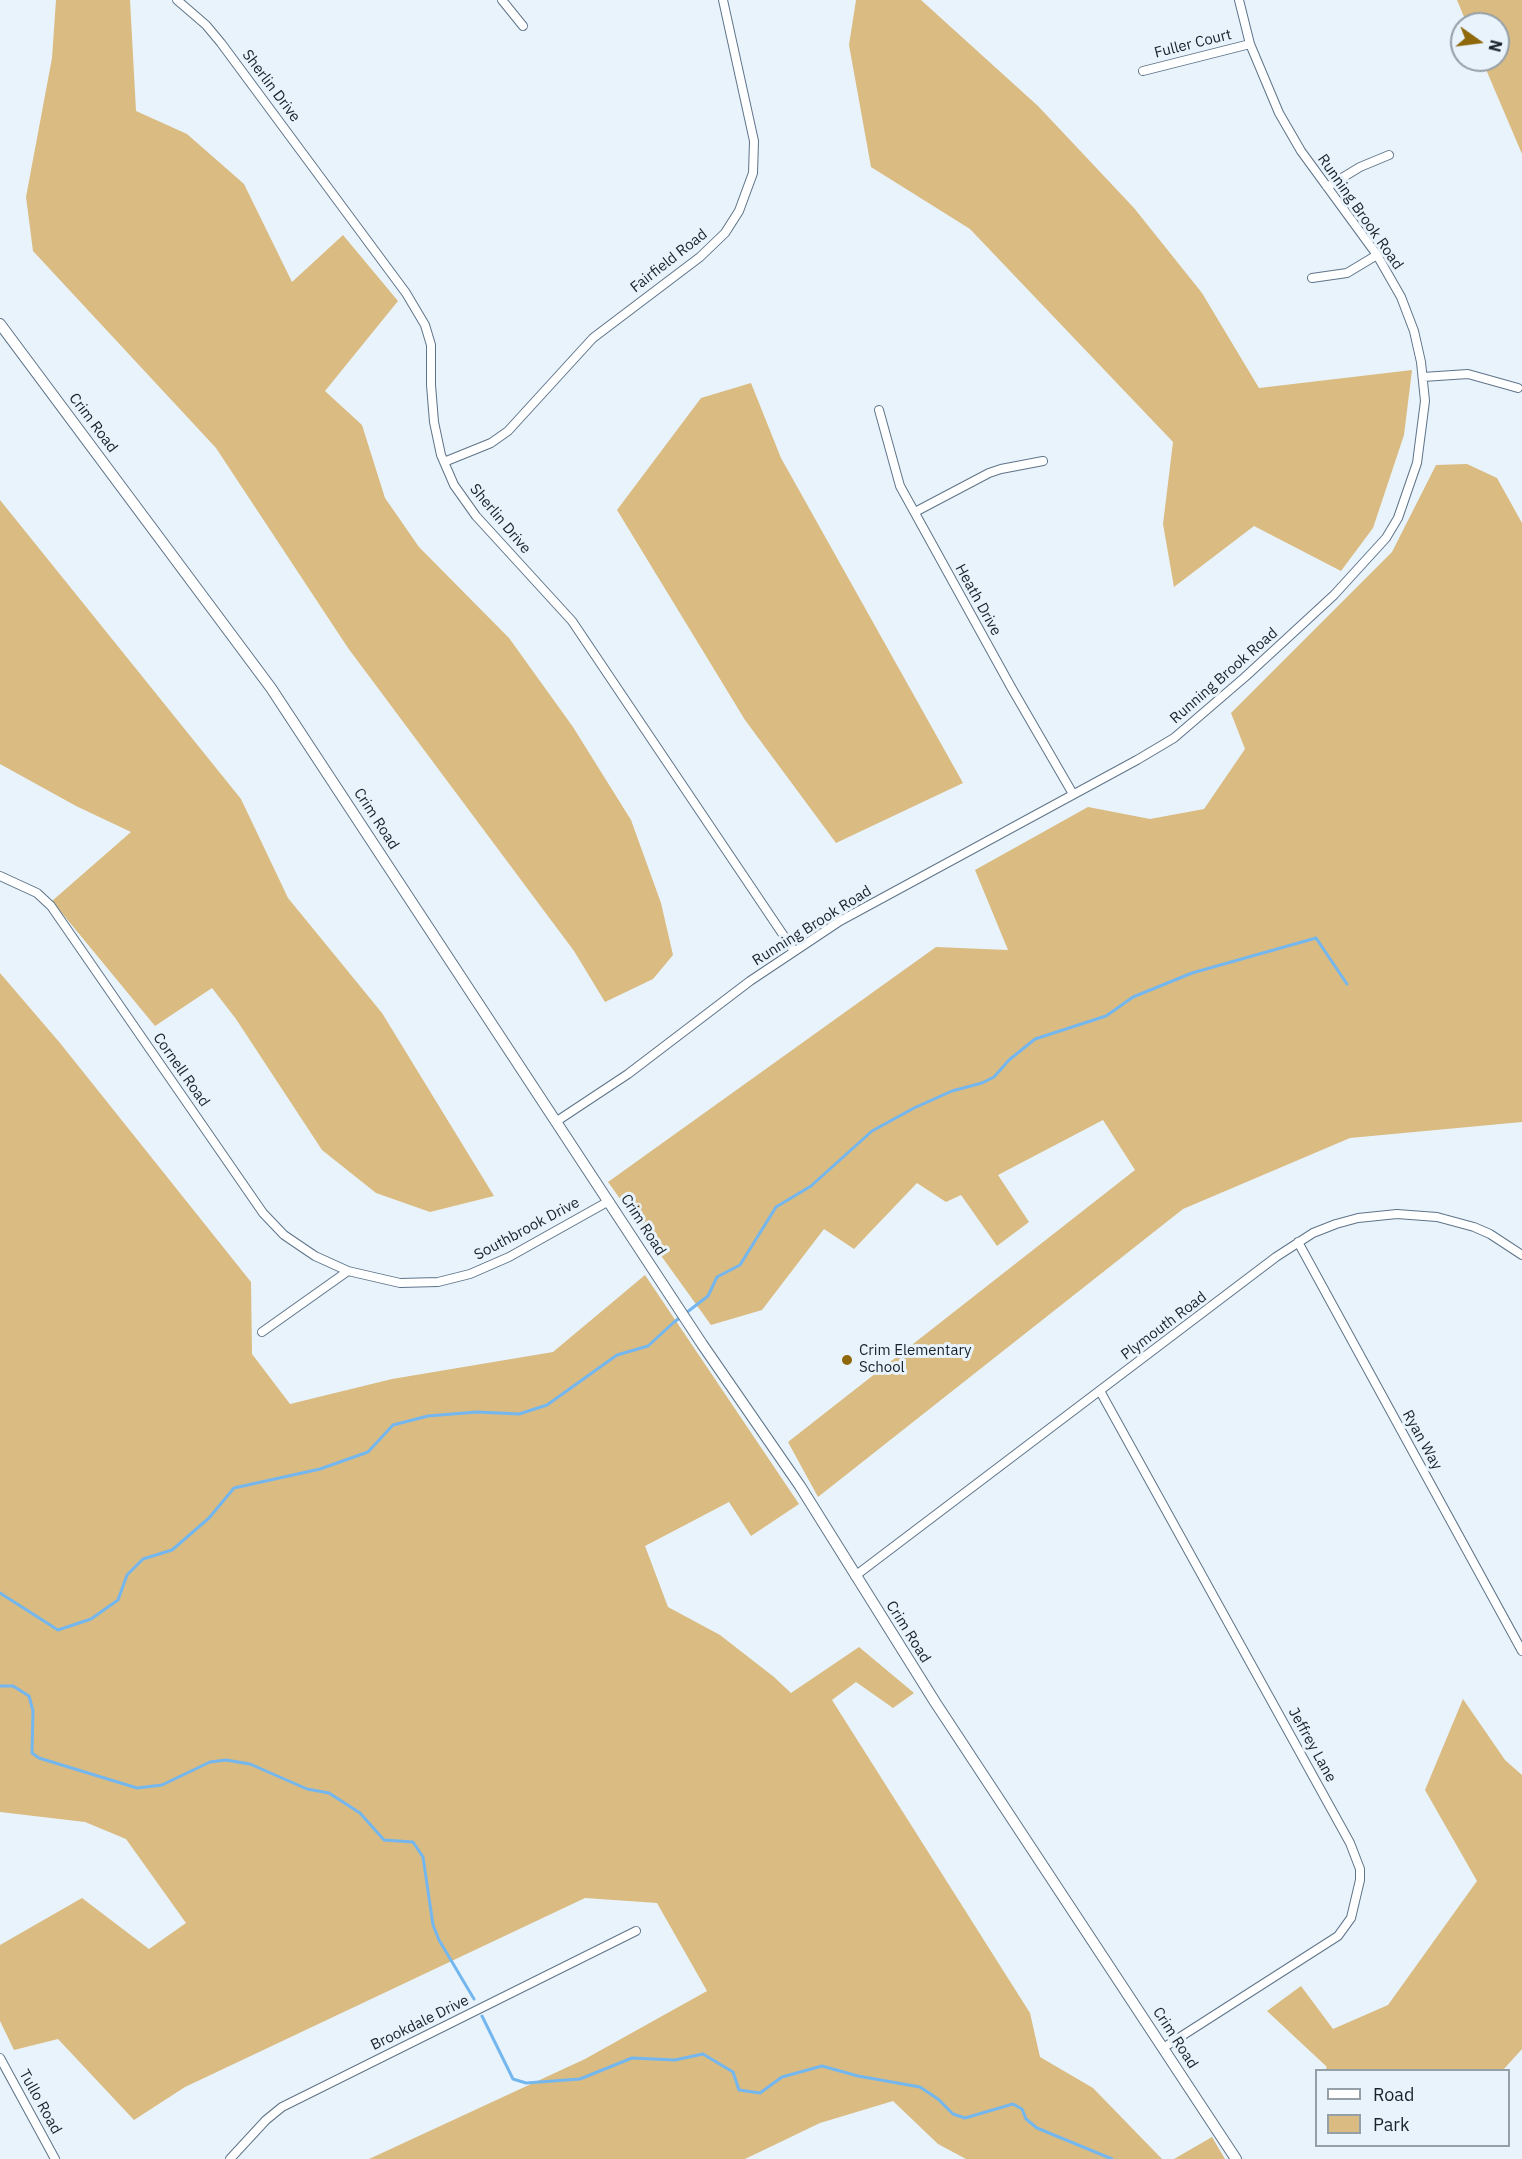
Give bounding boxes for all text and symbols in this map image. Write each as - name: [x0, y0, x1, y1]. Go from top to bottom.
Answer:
- north arrow: [1450, 12, 1510, 72]
- street label: Fuller Court: [1153, 26, 1233, 62]
- text: N: [1484, 38, 1507, 54]
- street label: Sherlin Drive: [238, 46, 304, 126]
- street label: Running Brook Road: [1313, 151, 1407, 273]
- street label: Fairfield Road: [627, 225, 711, 297]
- street label: Crim Road: [65, 390, 121, 456]
- street label: Sherlin Drive: [466, 480, 534, 558]
- street label: Heath Drive: [951, 561, 1005, 639]
- street label: Running Brook Road: [1166, 624, 1282, 728]
- street label: Crim Road: [349, 785, 403, 853]
- street label: Running Brook Road: [749, 882, 875, 970]
- street label: Cornell Road: [149, 1030, 213, 1110]
- street label: Crim Road: [616, 1191, 670, 1259]
- street label: Southbrook Drive: [471, 1194, 583, 1264]
- street label: Plymouth Road: [1118, 1288, 1210, 1364]
- place label: Crim Elementary School: [859, 1342, 972, 1377]
- marker: Crim Elementary School: [840, 1353, 854, 1367]
- street label: Ryan Way: [1398, 1407, 1446, 1473]
- street label: Crim Road: [882, 1598, 934, 1666]
- street label: Jeffrey Lane: [1284, 1705, 1340, 1785]
- street label: Brookdale Drive: [368, 1991, 472, 2055]
- street label: Crim Road: [1148, 2004, 1202, 2072]
- street label: Tullo Road: [15, 2067, 65, 2137]
- legend: [1315, 2069, 1510, 2147]
- text: Road: [1373, 2083, 1414, 2106]
- text: Park: [1373, 2113, 1409, 2136]

